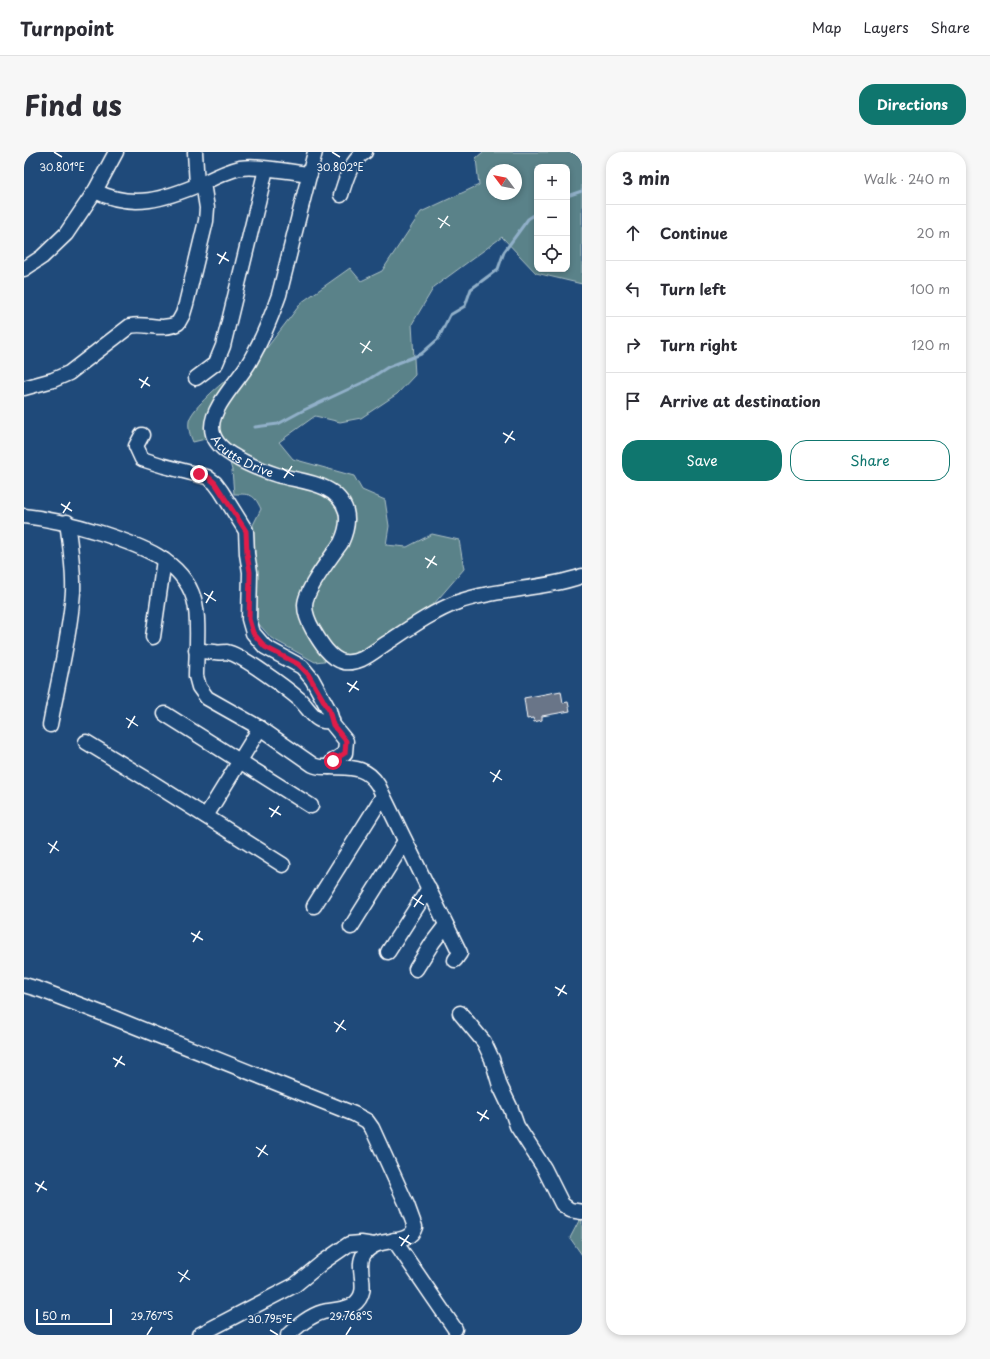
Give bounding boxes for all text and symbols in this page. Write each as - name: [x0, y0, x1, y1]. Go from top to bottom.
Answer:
- text: Turnpoint: [20, 14, 114, 42]
- text: Map: [812, 17, 842, 38]
- text: Layers: [864, 17, 909, 38]
- text: Share: [931, 17, 970, 38]
- text: Find us: [24, 83, 122, 126]
- button: Directions: [859, 84, 966, 125]
- text: 30.801°E: [39, 159, 85, 174]
- text: 30.802°E: [316, 159, 364, 174]
- north arrow: [486, 164, 522, 200]
- map controls: [534, 164, 570, 272]
- button: +: [534, 164, 570, 200]
- text: 3 min: [622, 165, 670, 191]
- text: Walk · 240 m: [864, 169, 950, 188]
- button: −: [534, 200, 570, 236]
- text: Continue: [660, 221, 728, 244]
- icon: ahead: [622, 222, 644, 244]
- text: 20 m: [916, 223, 950, 242]
- button: locate: [534, 236, 570, 272]
- text: Turn left: [660, 277, 726, 300]
- icon: left: [622, 278, 644, 300]
- text: 100 m: [910, 279, 950, 298]
- text: Turn right: [660, 333, 737, 356]
- icon: right: [622, 334, 644, 356]
- text: 120 m: [911, 335, 950, 354]
- text: Arrive at destination: [660, 389, 821, 412]
- icon: arrive: [622, 390, 644, 412]
- street label: Acutts Drive: [207, 431, 276, 481]
- button: Save: [622, 440, 782, 481]
- button: Share: [790, 440, 950, 481]
- route end: [190, 465, 208, 483]
- route start: [324, 752, 342, 770]
- scale bar: [36, 1307, 112, 1326]
- text: 50 m: [42, 1307, 71, 1324]
- text: 29.767°S: [131, 1308, 173, 1323]
- text: 29.768°S: [329, 1308, 373, 1323]
- text: 30.795°E: [248, 1311, 292, 1326]

